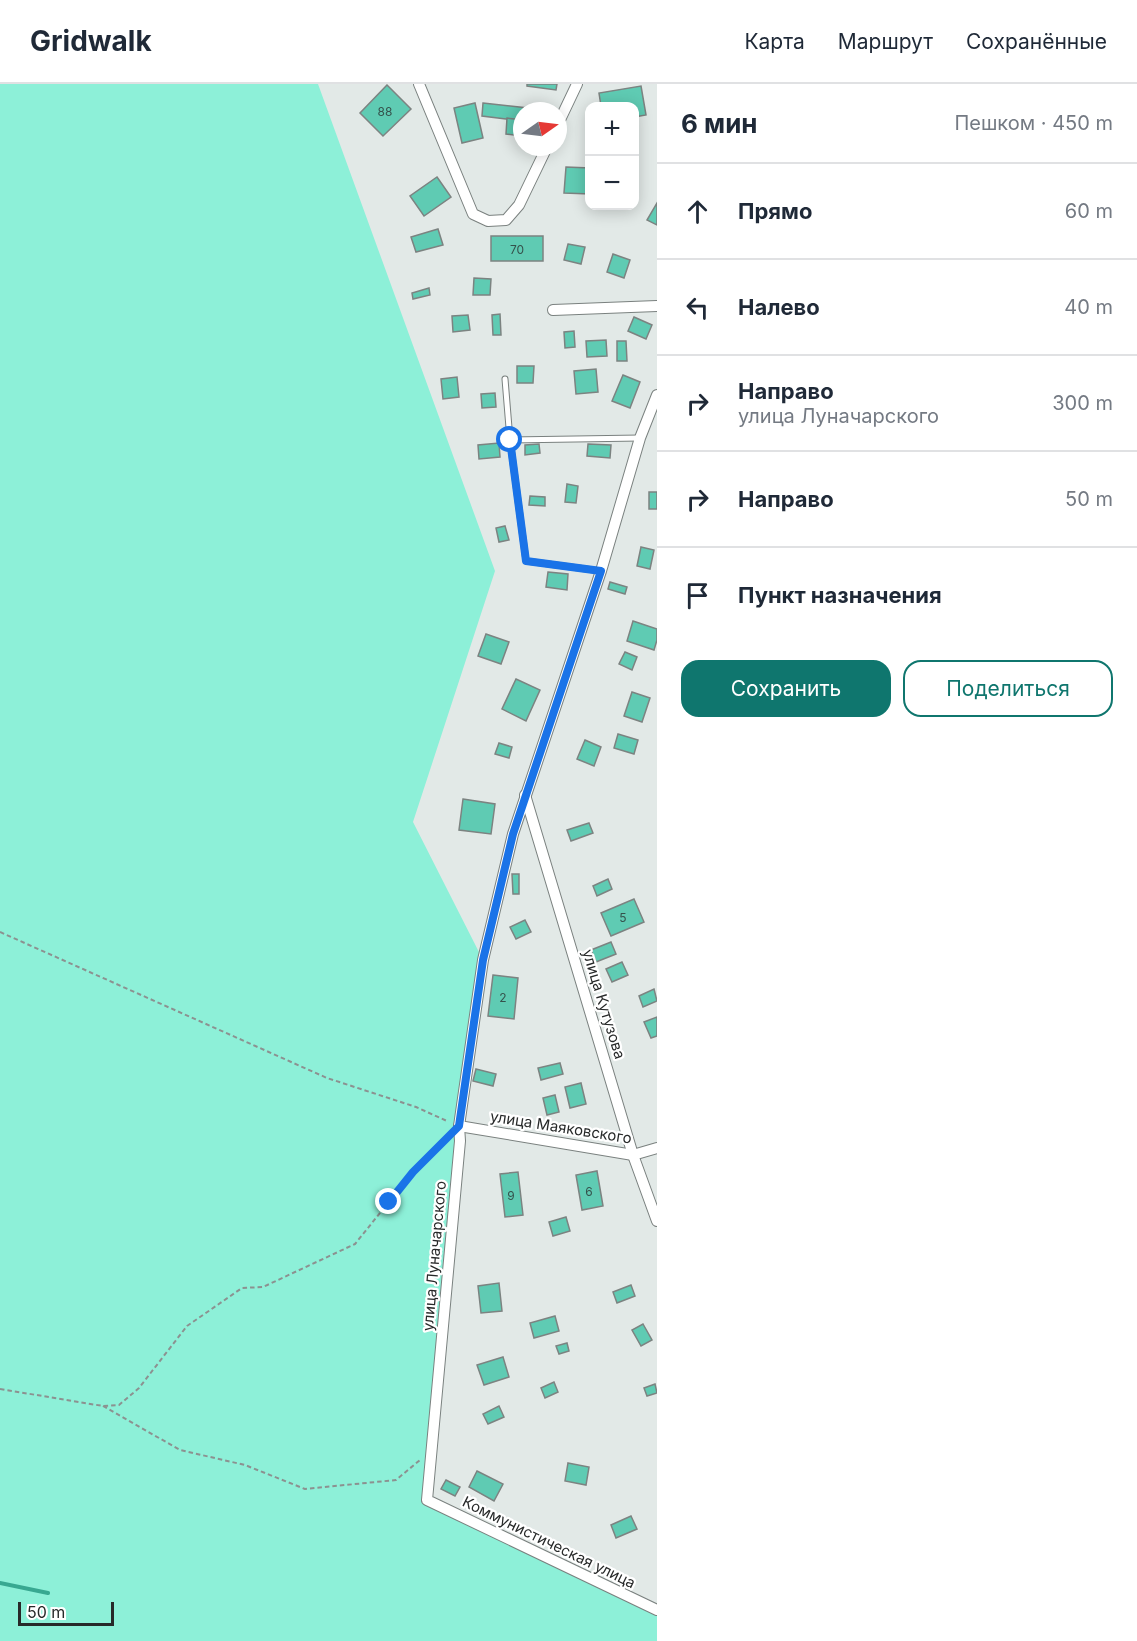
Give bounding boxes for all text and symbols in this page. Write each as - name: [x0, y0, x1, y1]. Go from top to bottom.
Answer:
- text: Gridwalk: [30, 24, 152, 58]
- text: Карта: [744, 29, 805, 54]
- text: Маршрут: [838, 29, 933, 54]
- text: Сохранённые: [966, 29, 1107, 54]
- north arrow: [513, 102, 567, 156]
- map controls: [585, 102, 639, 210]
- button: +: [585, 102, 639, 156]
- house number: 88: [378, 104, 392, 119]
- text: 6 мин: [681, 108, 758, 139]
- text: Пешком · 450 m: [954, 111, 1113, 135]
- button: −: [585, 156, 639, 210]
- icon: ahead: [681, 195, 714, 228]
- text: Прямо: [738, 198, 812, 224]
- text: 60 m: [1065, 199, 1113, 223]
- house number: 70: [510, 242, 524, 257]
- icon: left: [681, 291, 714, 324]
- text: Налево: [738, 294, 820, 320]
- text: 40 m: [1064, 295, 1113, 319]
- text: Направо: [738, 378, 834, 404]
- icon: right: [681, 387, 714, 420]
- text: 300 m: [1052, 391, 1113, 415]
- text: улица Луначарского: [738, 404, 939, 428]
- route start: [496, 426, 522, 452]
- icon: right: [681, 483, 714, 516]
- text: Направо: [738, 486, 834, 512]
- text: 50 m: [1065, 487, 1113, 511]
- icon: arrive: [681, 579, 714, 612]
- text: Пункт назначения: [738, 582, 942, 608]
- button: Сохранить: [681, 660, 891, 717]
- button: Поделиться: [903, 660, 1113, 717]
- house number: 5: [619, 910, 627, 925]
- street label: улица Кутузова: [578, 947, 630, 1061]
- house number: 2: [499, 990, 507, 1005]
- street label: улица Маяковского: [489, 1106, 633, 1148]
- street label: улица Луначарского: [418, 1180, 450, 1332]
- house number: 6: [585, 1184, 593, 1199]
- route end: [375, 1188, 401, 1214]
- house number: 9: [507, 1188, 515, 1203]
- street label: Коммунистическая улица: [459, 1492, 639, 1592]
- scale bar: [18, 1599, 114, 1626]
- text: 50 m: [27, 1602, 65, 1622]

